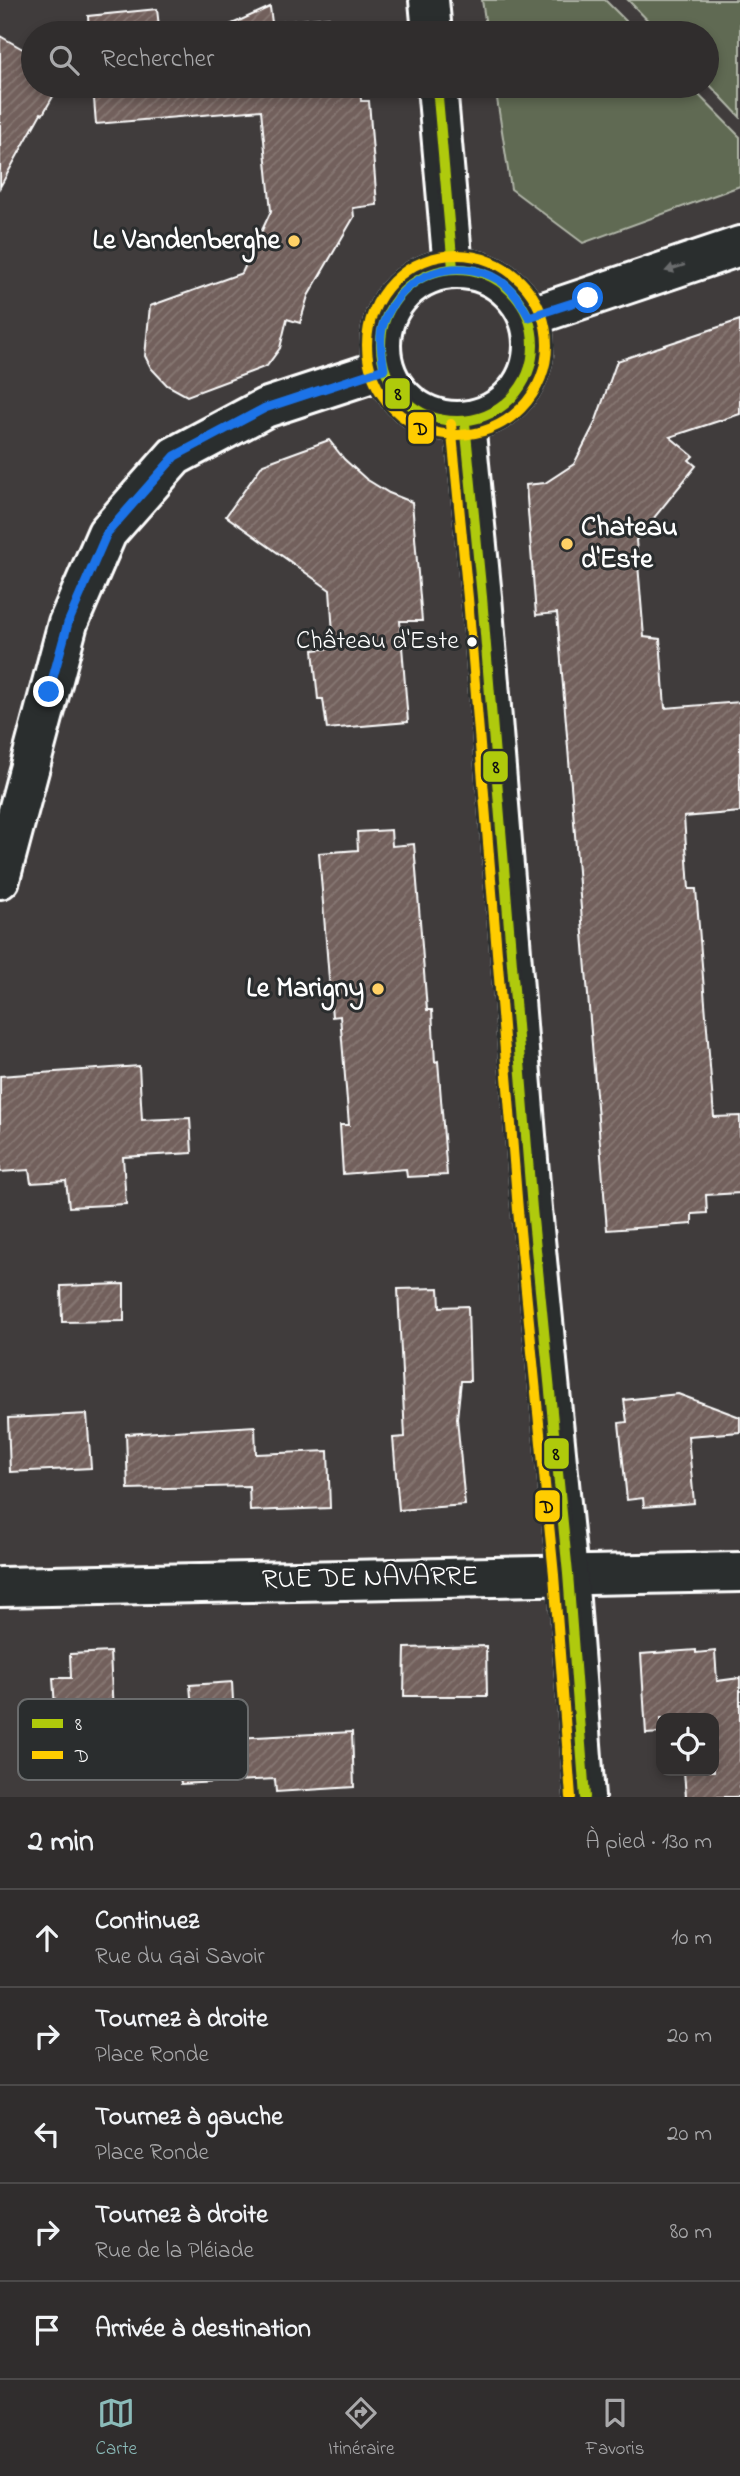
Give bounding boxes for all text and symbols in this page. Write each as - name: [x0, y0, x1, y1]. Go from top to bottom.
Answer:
- search box: [21, 21, 719, 98]
- icon: search: [45, 41, 83, 79]
- text: Rechercher: [101, 41, 214, 79]
- place label: Le Vandenberghe: [93, 221, 281, 263]
- marker: Le Vandenberghe: [286, 233, 302, 249]
- one-way arrow: [665, 263, 686, 274]
- route start: [572, 282, 603, 313]
- line badge: 8: [384, 377, 411, 410]
- text: 8: [393, 382, 402, 409]
- line badge: D: [407, 411, 435, 445]
- text: D: [413, 417, 428, 444]
- place label: Chateau d'Este: [581, 508, 678, 581]
- marker: Chateau d'Este: [559, 536, 575, 552]
- place label: Château d'Este: [296, 623, 459, 661]
- marker: Château d'Este: [465, 635, 479, 649]
- route end: [33, 676, 64, 707]
- line badge: 8: [482, 750, 509, 783]
- text: 8: [491, 755, 500, 782]
- place label: Le Marigny: [246, 969, 364, 1011]
- marker: Le Marigny: [370, 981, 386, 997]
- line badge: 8: [543, 1437, 570, 1470]
- text: 8: [551, 1442, 560, 1469]
- line badge: D: [534, 1489, 561, 1523]
- text: D: [539, 1495, 554, 1522]
- street label: RUE DE NAVARRE: [262, 1557, 478, 1601]
- legend: [18, 1699, 248, 1780]
- text: 8: [75, 1712, 82, 1739]
- map controls: [656, 1713, 719, 1776]
- button: locate: [656, 1713, 719, 1776]
- text: D: [74, 1744, 89, 1771]
- text: 2 min: [28, 1821, 94, 1865]
- text: À pied · 130 m: [585, 1826, 712, 1859]
- text: Continuez: [95, 1903, 199, 1941]
- icon: ahead: [28, 1919, 66, 1957]
- text: 10 m: [671, 1922, 712, 1955]
- text: Rue du Gai Savoir: [95, 1941, 265, 1974]
- text: Tournez à droite: [95, 2001, 268, 2039]
- icon: right: [28, 2017, 66, 2055]
- text: 20 m: [667, 2020, 712, 2053]
- text: Place Ronde: [95, 2039, 209, 2072]
- text: Tournez à gauche: [95, 2099, 283, 2137]
- icon: left: [28, 2115, 66, 2153]
- text: 20 m: [667, 2118, 712, 2151]
- text: Place Ronde: [95, 2137, 209, 2170]
- text: Tournez à droite: [95, 2197, 268, 2235]
- icon: right: [28, 2213, 66, 2251]
- text: 80 m: [670, 2216, 712, 2249]
- text: Rue de la Pléiade: [95, 2235, 254, 2268]
- icon: arrive: [28, 2311, 66, 2349]
- text: Arrivée à destination: [95, 2311, 311, 2349]
- tab: Carte: [96, 2394, 137, 2463]
- tab: Itinéraire: [328, 2394, 394, 2463]
- tab: Favoris: [586, 2394, 644, 2463]

